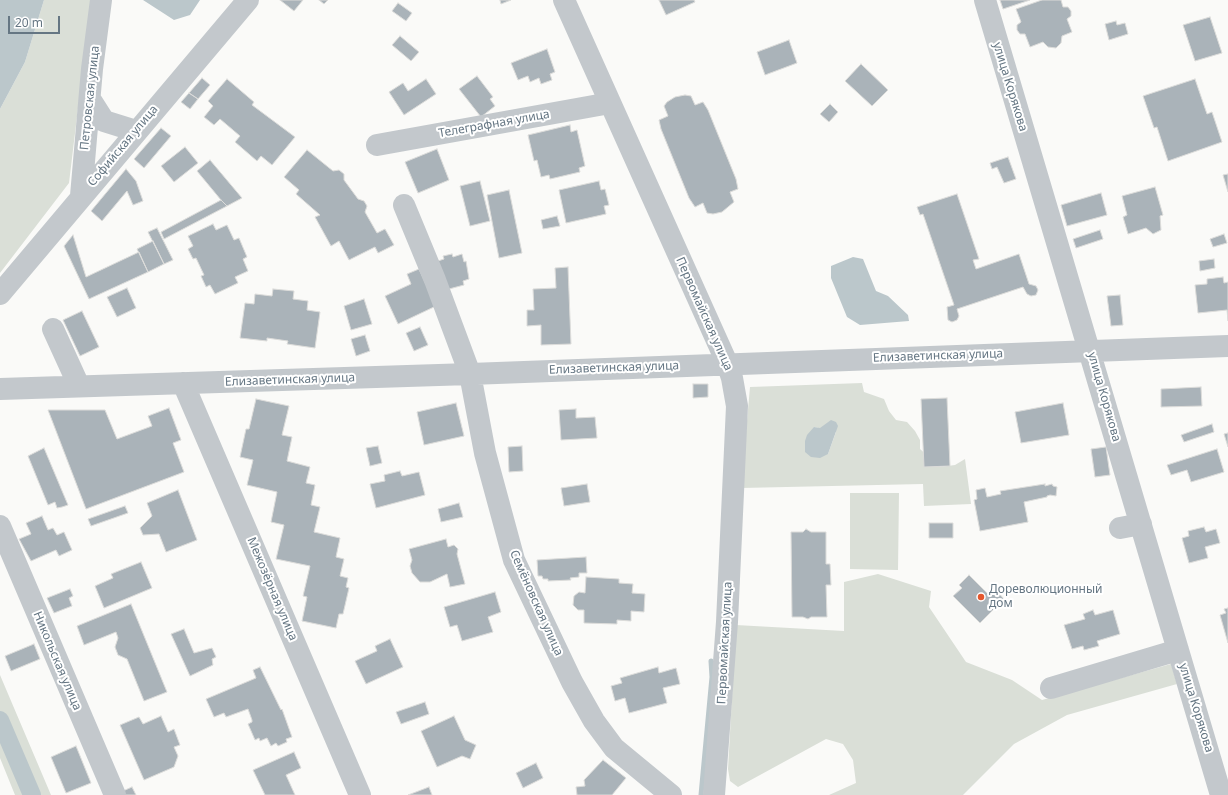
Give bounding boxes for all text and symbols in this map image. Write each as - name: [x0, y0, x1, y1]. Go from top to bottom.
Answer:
- scale bar: [10, 8, 62, 34]
- text: 20 m: [15, 14, 43, 31]
- street label: улица Корякова: [990, 41, 1030, 133]
- street label: Петровская улица: [77, 45, 103, 151]
- street label: Софийская улица: [85, 103, 161, 189]
- street label: Телеграфная улица: [437, 107, 551, 141]
- street label: Первомайская улица: [672, 255, 736, 373]
- street label: Елизаветинская улица: [873, 347, 1003, 365]
- street label: улица Корякова: [1084, 351, 1124, 443]
- street label: Елизаветинская улица: [549, 359, 679, 377]
- street label: Елизаветинская улица: [225, 371, 355, 389]
- street label: Межозёрная улица: [244, 535, 300, 643]
- street label: Семёновская улица: [506, 548, 566, 658]
- street label: Первомайская улица: [715, 581, 735, 705]
- place label: Дореволюционный дом: [989, 583, 1103, 611]
- marker: Дореволюционный дом: [976, 592, 986, 602]
- street label: Никольская улица: [30, 609, 84, 713]
- street label: улица Корякова: [1176, 662, 1216, 754]

